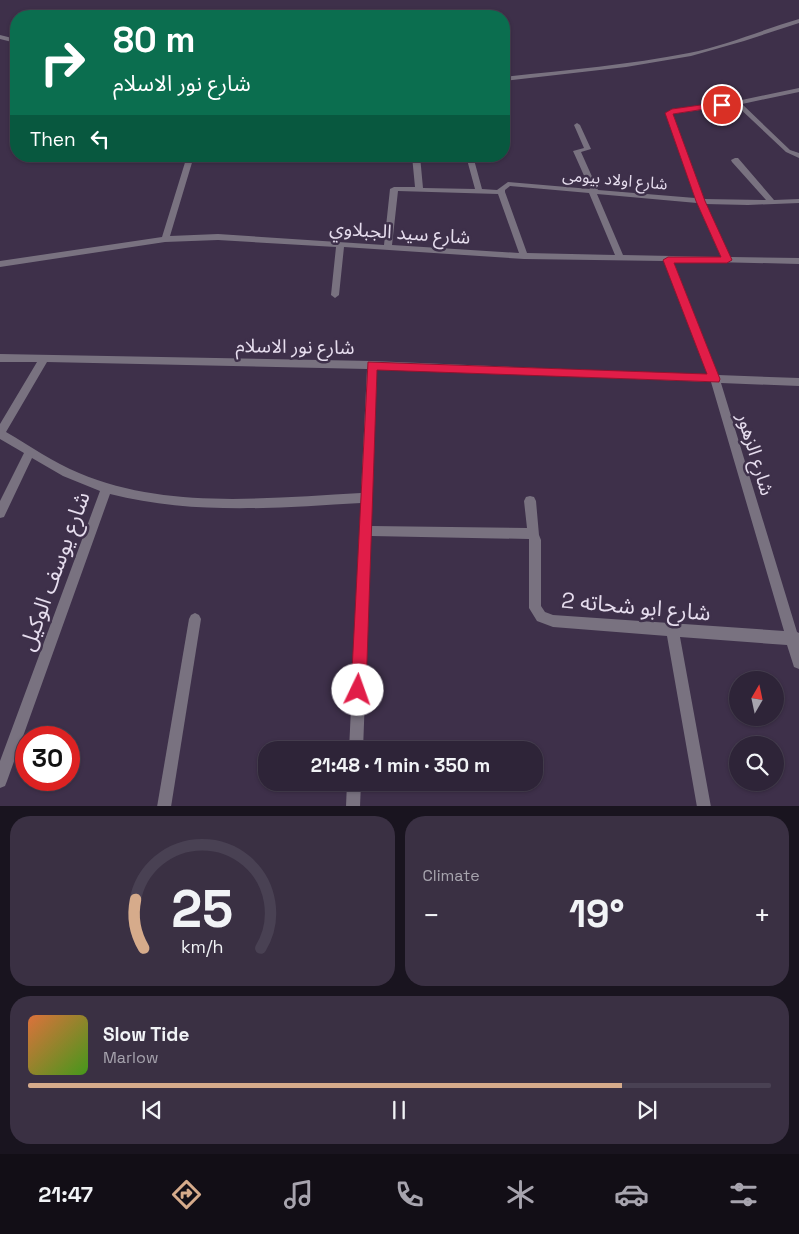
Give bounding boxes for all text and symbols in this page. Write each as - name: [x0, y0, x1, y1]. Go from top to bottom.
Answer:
- text: 80 m: [113, 18, 195, 62]
- icon: right: [30, 30, 95, 95]
- text: شارع نور الاسلام: [113, 69, 251, 97]
- pin: [701, 84, 743, 126]
- icon: arrive: [708, 91, 736, 119]
- icon: left: [86, 125, 114, 153]
- text: Then: [30, 127, 76, 152]
- street label: شارع اولاد بيومى: [561, 164, 668, 197]
- street label: شارع سيد الجبلاوي: [328, 215, 471, 252]
- street label: شارع نور الاسلام: [235, 333, 355, 362]
- street label: شارع الزهور: [730, 409, 780, 499]
- street label: شارع يوسف الوكيل: [12, 488, 99, 655]
- street label: شارع ابو شحاته 2: [560, 586, 712, 629]
- position arrow: [331, 663, 383, 715]
- north arrow: [729, 671, 784, 726]
- map controls: [729, 671, 784, 791]
- speed limit sign: 30: [15, 726, 80, 791]
- button: search: [729, 736, 784, 791]
- text: 21:48 · 1 min · 350 m: [311, 753, 490, 778]
- text: Climate: [423, 865, 480, 886]
- text: 25: [171, 876, 233, 942]
- text: 19°: [569, 890, 625, 938]
- text: −: [423, 897, 440, 933]
- text: +: [754, 897, 771, 933]
- text: km/h: [181, 935, 224, 958]
- text: Slow Tide: [103, 1022, 189, 1047]
- text: Marlow: [103, 1047, 159, 1068]
- icon: previous: [138, 1096, 166, 1124]
- icon: pause: [385, 1096, 413, 1124]
- icon: next: [633, 1096, 661, 1124]
- icon: directions: [169, 1177, 204, 1212]
- icon: music: [281, 1177, 316, 1212]
- icon: phone: [392, 1177, 427, 1212]
- icon: climate: [503, 1177, 538, 1212]
- icon: car: [614, 1177, 649, 1212]
- icon: filters: [726, 1177, 761, 1212]
- text: 21:47: [38, 1180, 93, 1208]

